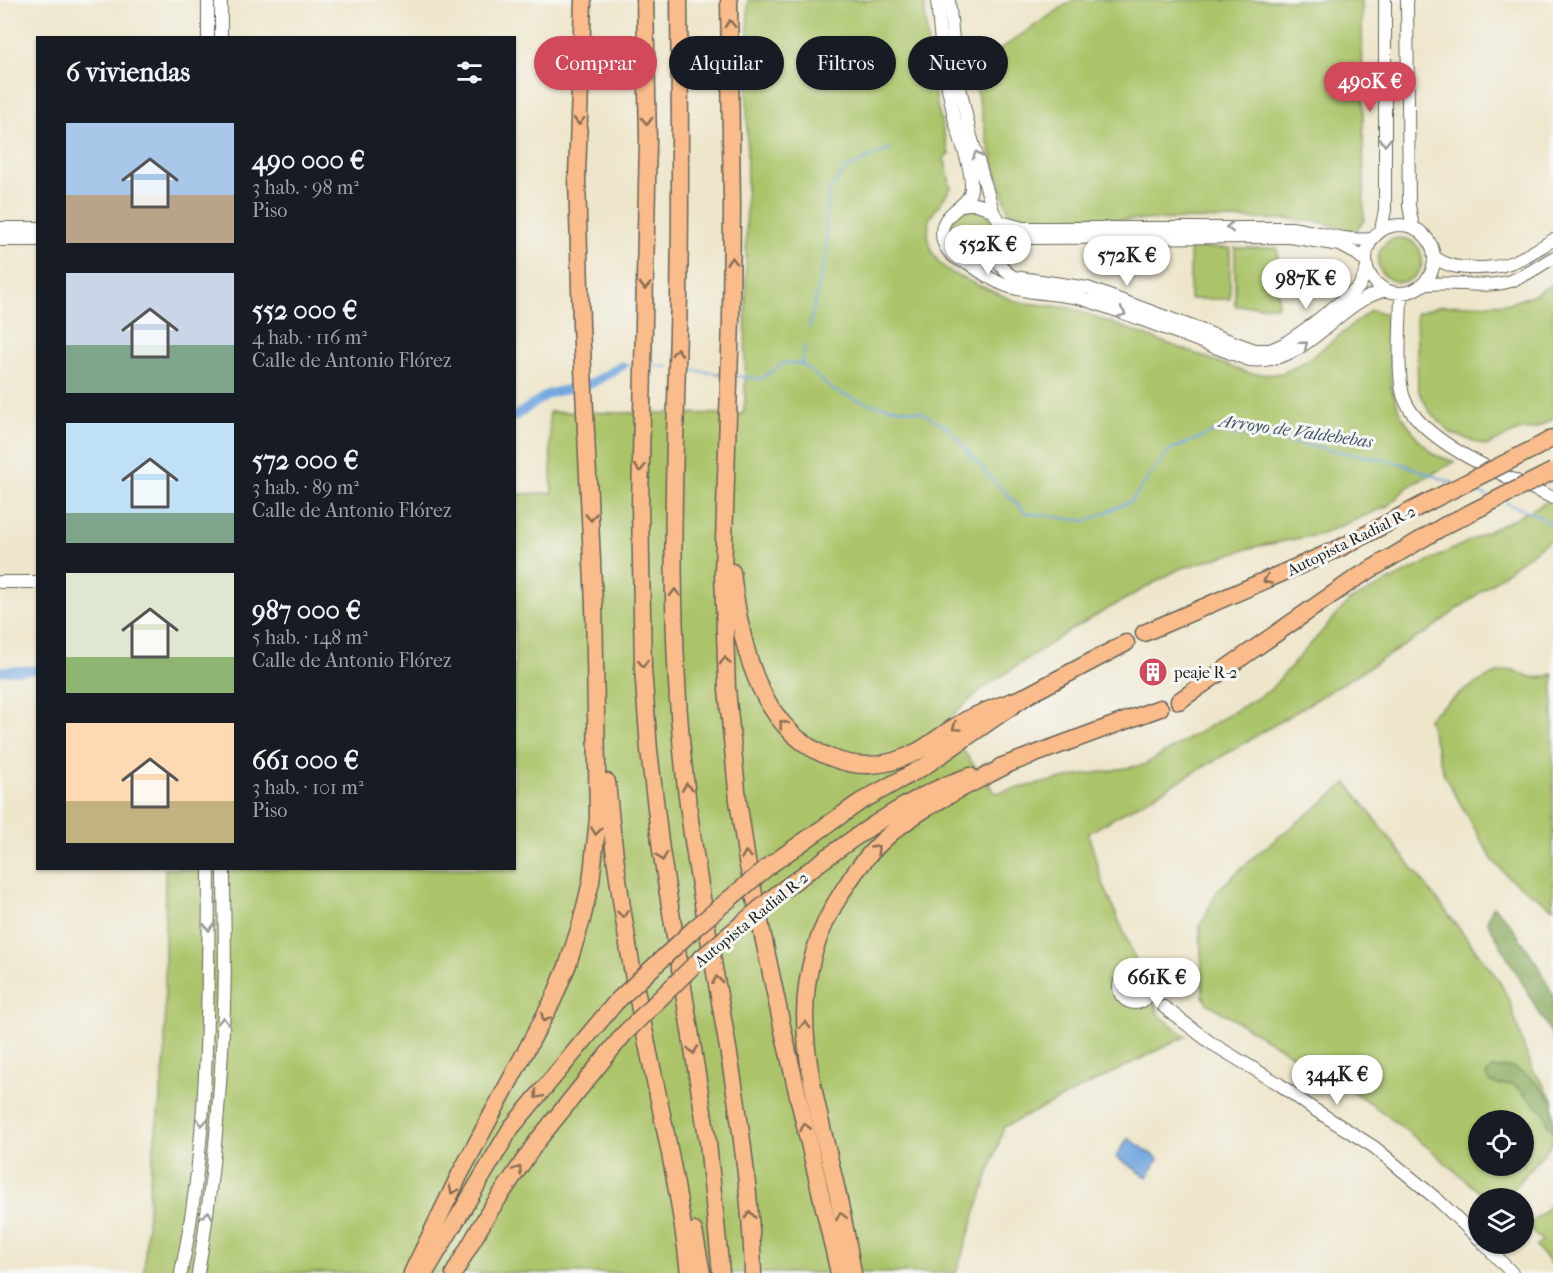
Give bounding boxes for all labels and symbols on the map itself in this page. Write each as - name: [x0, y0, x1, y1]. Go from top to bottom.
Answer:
- one-way arrow: [724, 19, 736, 28]
- pin: 490K €: [1321, 62, 1419, 113]
- one-way arrow: [572, 117, 585, 126]
- one-way arrow: [641, 117, 653, 126]
- one-way arrow: [1379, 138, 1391, 147]
- one-way arrow: [971, 150, 984, 160]
- one-way arrow: [1226, 221, 1235, 233]
- pin: 552K €: [939, 225, 1037, 276]
- pin: 572K €: [1078, 236, 1176, 287]
- one-way arrow: [725, 256, 738, 265]
- pin: 987K €: [1257, 259, 1355, 310]
- one-way arrow: [638, 282, 651, 291]
- one-way arrow: [1116, 306, 1127, 319]
- one-way arrow: [1297, 341, 1308, 352]
- one-way arrow: [671, 347, 684, 356]
- water label: Arroyo de Valdebebas: [1216, 410, 1375, 453]
- one-way arrow: [634, 464, 647, 473]
- street label: Autopista Radial R-2: [1283, 501, 1419, 580]
- one-way arrow: [584, 513, 597, 522]
- one-way arrow: [1263, 572, 1274, 584]
- one-way arrow: [669, 588, 681, 597]
- one-way arrow: [719, 656, 732, 665]
- building icon: peaje R-2: [1137, 656, 1169, 688]
- one-way arrow: [636, 659, 649, 668]
- place label: peaje R-2: [1173, 663, 1237, 682]
- one-way arrow: [779, 720, 790, 731]
- one-way arrow: [951, 720, 962, 731]
- one-way arrow: [681, 783, 694, 792]
- one-way arrow: [591, 826, 603, 836]
- one-way arrow: [869, 846, 880, 856]
- one-way arrow: [740, 850, 753, 860]
- one-way arrow: [656, 853, 668, 862]
- street label: Autopista Radial R-2: [690, 868, 812, 972]
- one-way arrow: [617, 909, 629, 918]
- one-way arrow: [203, 922, 215, 931]
- pin: 661K €: [1108, 958, 1206, 1009]
- one-way arrow: [711, 975, 724, 985]
- one-way arrow: [540, 1011, 552, 1022]
- one-way arrow: [217, 1017, 230, 1026]
- one-way arrow: [799, 1020, 811, 1029]
- one-way arrow: [686, 1044, 699, 1054]
- pin: 344K €: [1288, 1055, 1386, 1106]
- one-way arrow: [535, 1088, 546, 1099]
- one-way arrow: [196, 1117, 209, 1126]
- one-way arrow: [799, 1122, 812, 1132]
- one-way arrow: [511, 1165, 522, 1176]
- one-way arrow: [448, 1183, 460, 1194]
- one-way arrow: [744, 1210, 757, 1219]
- one-way arrow: [201, 1211, 213, 1220]
- one-way arrow: [836, 1211, 849, 1221]

